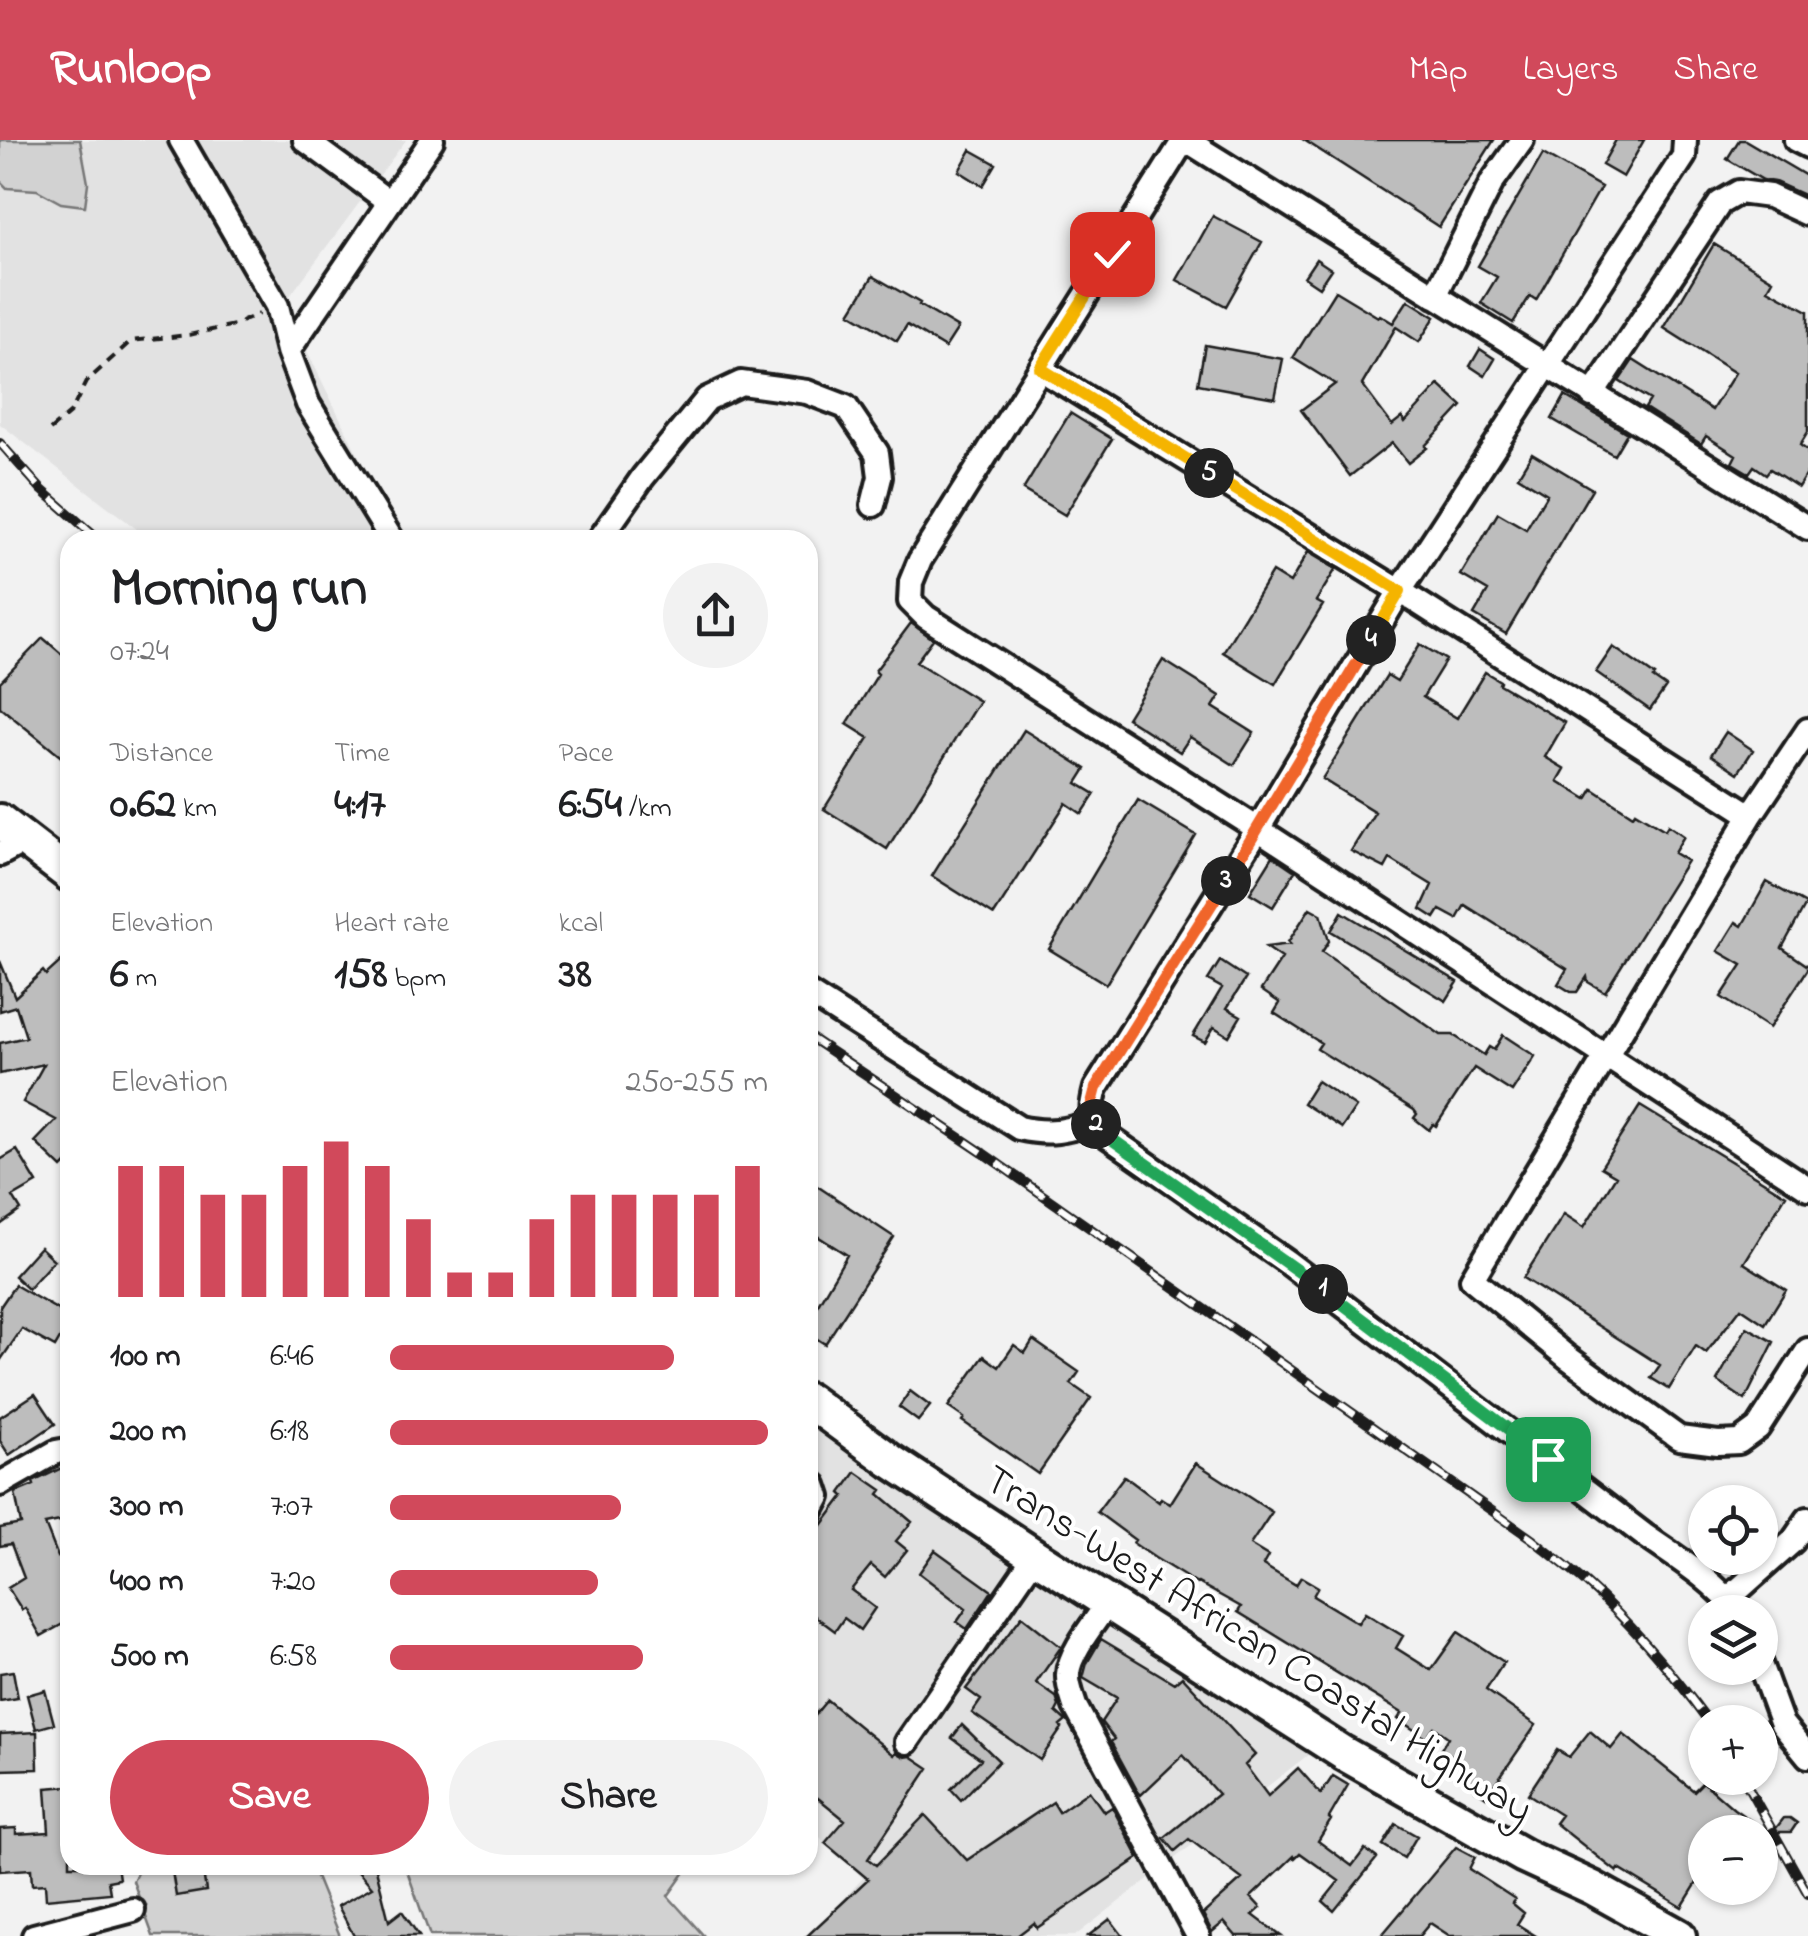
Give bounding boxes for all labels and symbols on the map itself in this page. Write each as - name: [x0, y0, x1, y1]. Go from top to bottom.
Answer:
- pin: [1070, 212, 1155, 297]
- pin: 5: [1184, 448, 1234, 498]
- pin: 4: [1346, 615, 1396, 665]
- pin: 3: [1201, 856, 1251, 906]
- pin: 2: [1071, 1099, 1121, 1149]
- pin: 1: [1298, 1264, 1348, 1314]
- pin: [1506, 1417, 1591, 1502]
- street label: Trans-West African Coastal Highway: [971, 1451, 1544, 1841]

